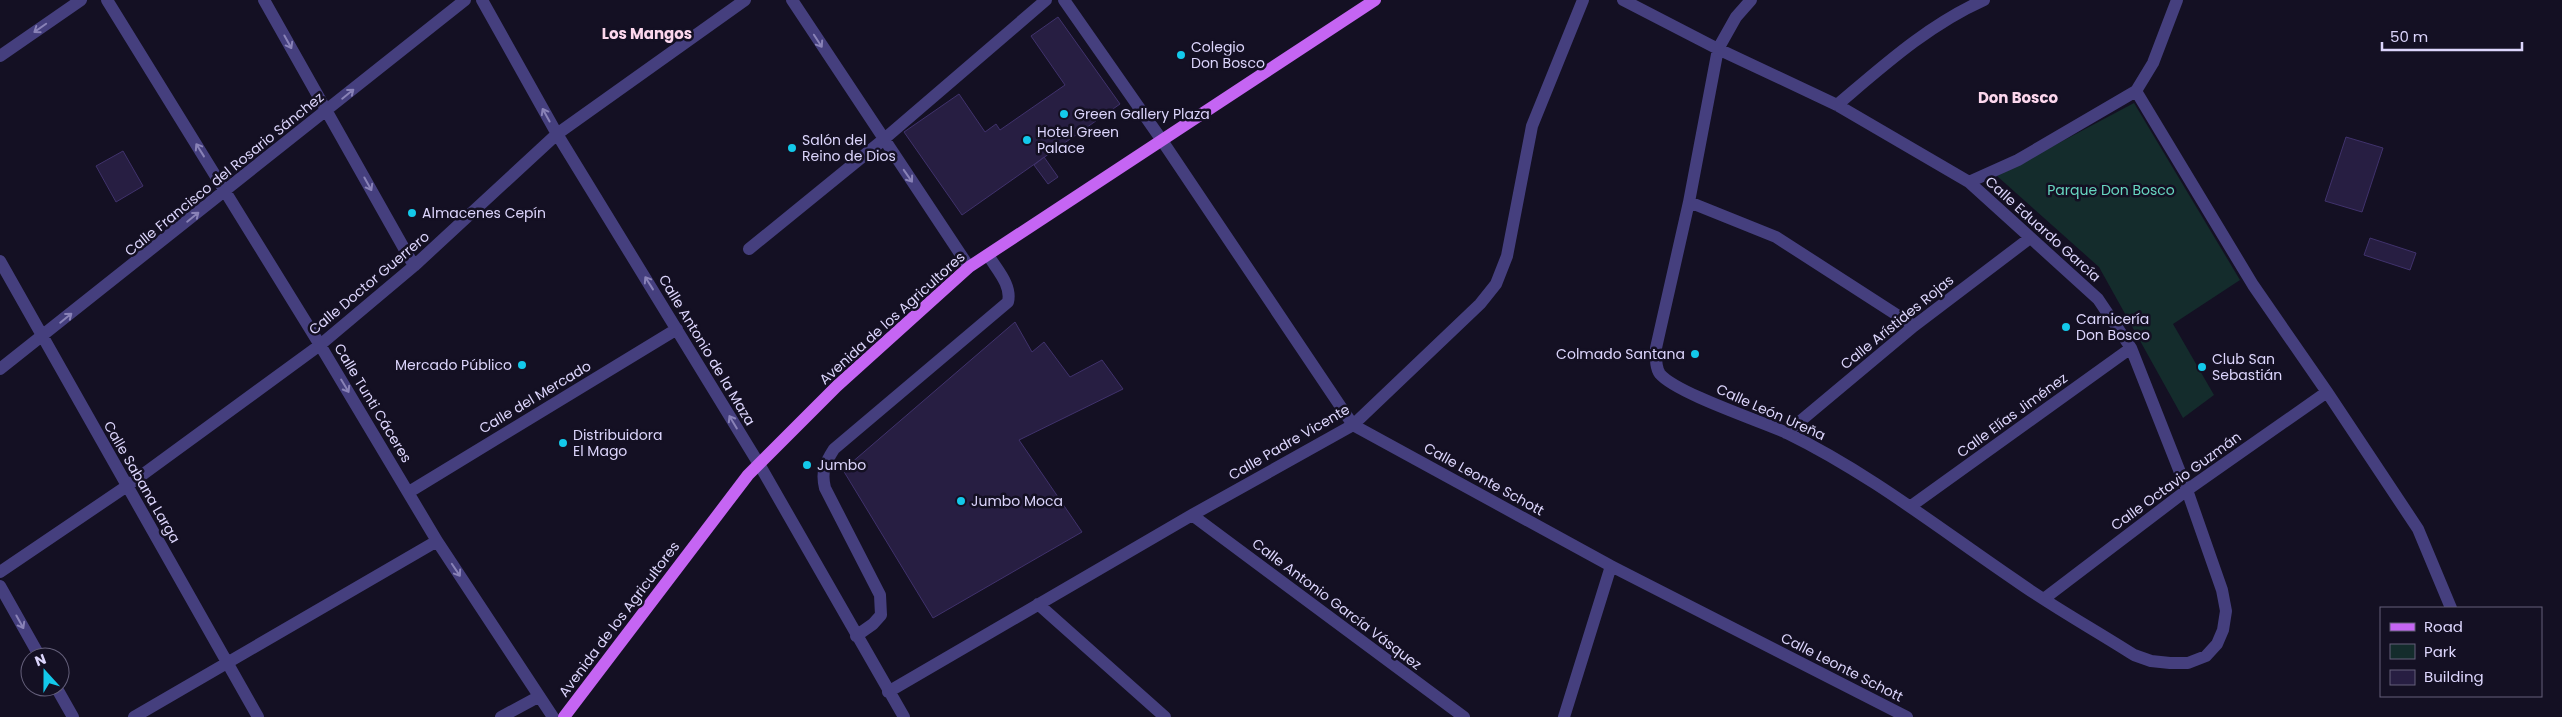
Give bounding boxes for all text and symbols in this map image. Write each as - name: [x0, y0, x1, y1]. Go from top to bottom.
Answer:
- scale bar: [2382, 20, 2522, 52]
- one-way arrow: [34, 23, 48, 33]
- district label: Los Mangos: [602, 23, 692, 44]
- text: 50 m: [2390, 26, 2428, 47]
- one-way arrow: [813, 34, 824, 48]
- one-way arrow: [283, 35, 293, 50]
- place label: Colegio Don Bosco: [1191, 37, 1265, 73]
- marker: Colegio Don Bosco: [1175, 49, 1187, 61]
- street label: Calle Francisco del Rosario Sánchez: [120, 87, 328, 261]
- district label: Don Bosco: [1978, 87, 2059, 108]
- one-way arrow: [341, 88, 354, 99]
- place label: Green Gallery Plaza: [1074, 104, 1210, 124]
- one-way arrow: [541, 108, 551, 122]
- marker: Green Gallery Plaza: [1058, 108, 1070, 120]
- place label: Hotel Green Palace: [1037, 122, 1119, 158]
- place label: Salón del Reino de Dios: [802, 130, 896, 166]
- marker: Hotel Green Palace: [1021, 134, 1033, 146]
- marker: Salón del Reino de Dios: [786, 142, 798, 154]
- one-way arrow: [195, 143, 205, 157]
- one-way arrow: [903, 169, 913, 183]
- street label: Calle Eduardo García: [1981, 172, 2105, 286]
- one-way arrow: [363, 177, 373, 191]
- park label: Parque Don Bosco: [2047, 180, 2175, 200]
- place label: Almacenes Cepín: [422, 203, 546, 223]
- marker: Almacenes Cepín: [406, 207, 418, 219]
- one-way arrow: [187, 211, 200, 222]
- street label: Calle Doctor Guerrero: [304, 227, 434, 339]
- street label: Avenida de los Agricultores: [815, 247, 969, 389]
- street label: Calle Arístides Rojas: [1836, 270, 1958, 374]
- street label: Calle Antonio de la Maza: [654, 271, 760, 429]
- one-way arrow: [643, 277, 653, 291]
- place label: Carnicería Don Bosco: [2076, 309, 2150, 345]
- one-way arrow: [60, 313, 73, 324]
- marker: Carnicería Don Bosco: [2060, 321, 2072, 333]
- street label: Calle Tunti Cáceres: [329, 340, 417, 466]
- place label: Colmado Santana: [1556, 344, 1685, 364]
- marker: Colmado Santana: [1689, 348, 1701, 360]
- place label: Club San Sebastián: [2212, 349, 2282, 385]
- place label: Mercado Público: [395, 355, 512, 375]
- street label: Calle del Mercado: [475, 356, 595, 438]
- marker: Mercado Público: [516, 359, 528, 371]
- marker: Club San Sebastián: [2196, 361, 2208, 373]
- street label: Calle Elías Jiménez: [1953, 368, 2071, 462]
- one-way arrow: [341, 379, 351, 393]
- street label: Calle León Ureña: [1713, 379, 1829, 445]
- street label: Calle Padre Vicente: [1225, 399, 1354, 485]
- one-way arrow: [728, 416, 738, 430]
- street label: Calle Sabana Larga: [99, 417, 185, 547]
- place label: Distribuidora El Mago: [573, 425, 662, 461]
- street label: Calle Octavio Guzmán: [2107, 427, 2245, 535]
- marker: Distribuidora El Mago: [557, 437, 569, 449]
- street label: Calle Leonte Schott: [1420, 438, 1548, 520]
- place label: Jumbo: [817, 455, 866, 475]
- marker: Jumbo: [801, 459, 813, 471]
- place label: Jumbo Moca: [971, 491, 1063, 511]
- marker: Jumbo Moca: [955, 495, 967, 507]
- street label: Calle Antonio García Vásquez: [1248, 534, 1426, 674]
- street label: Avenida de los Agricultores: [554, 537, 684, 701]
- one-way arrow: [451, 563, 461, 577]
- legend: [2380, 607, 2542, 697]
- one-way arrow: [15, 614, 25, 628]
- text: Road: [2424, 616, 2463, 637]
- street label: Calle Leonte Schott: [1778, 628, 1906, 706]
- text: Park: [2424, 641, 2456, 662]
- north arrow: [20, 647, 70, 697]
- text: N: [32, 649, 49, 671]
- text: Building: [2424, 666, 2484, 687]

